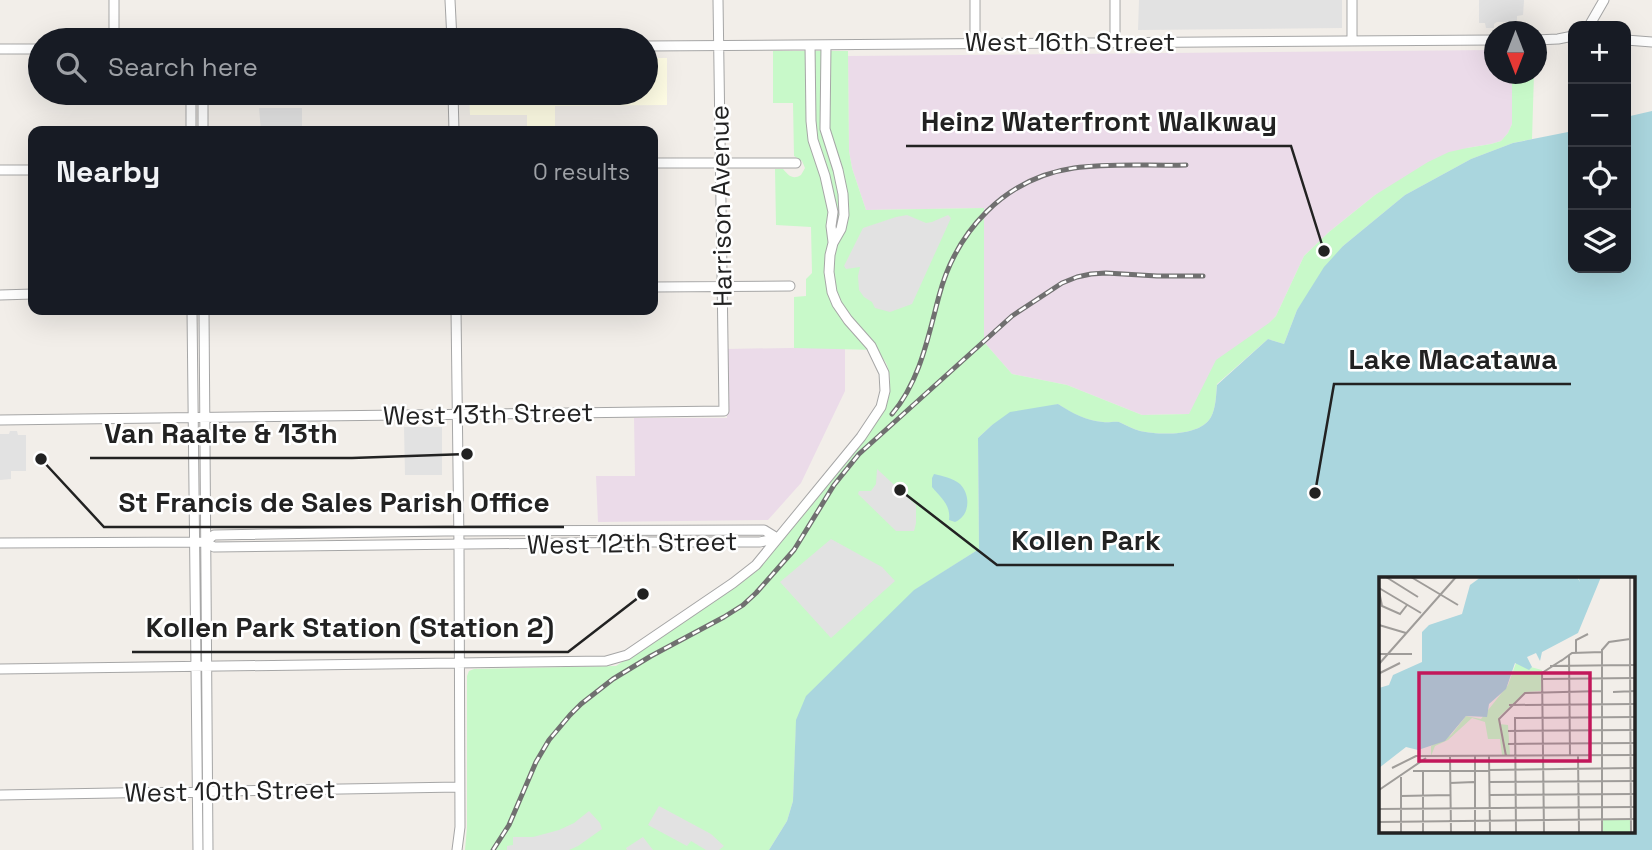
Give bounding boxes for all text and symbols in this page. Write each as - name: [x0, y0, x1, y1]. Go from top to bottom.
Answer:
- north arrow: [1484, 21, 1547, 84]
- map controls: [1568, 21, 1631, 273]
- button: +: [1568, 21, 1631, 84]
- street label: West 16th Street: [965, 25, 1175, 59]
- search box: [28, 28, 658, 105]
- icon: search: [52, 48, 90, 86]
- text: Search here: [108, 50, 258, 84]
- button: −: [1568, 84, 1631, 147]
- callout: Heinz Waterfront Walkway: [906, 97, 1291, 146]
- text: Heinz Waterfront Walkway: [921, 103, 1277, 139]
- street label: Harrison Avenue: [702, 105, 740, 307]
- button: locate: [1568, 147, 1631, 210]
- text: Nearby: [56, 152, 160, 191]
- text: 0 results: [533, 157, 630, 187]
- button: layers: [1568, 210, 1631, 273]
- callout: Lake Macatawa: [1334, 335, 1571, 384]
- text: Lake Macatawa: [1349, 341, 1557, 377]
- street label: West 13th Street: [383, 395, 593, 433]
- callout: Van Raalte & 13th: [90, 409, 352, 458]
- text: Van Raalte & 13th: [104, 415, 338, 451]
- callout: St Francis de Sales Parish Office: [104, 478, 564, 527]
- text: St Francis de Sales Parish Office: [118, 484, 550, 520]
- callout: Kollen Park: [997, 516, 1174, 565]
- text: Kollen Park: [1011, 522, 1161, 558]
- street label: West 12th Street: [527, 524, 737, 562]
- inset map: [1379, 577, 1634, 832]
- callout: Kollen Park Station (Station 2): [132, 603, 568, 652]
- text: Kollen Park Station (Station 2): [146, 609, 554, 645]
- street label: West 10th Street: [124, 772, 336, 810]

